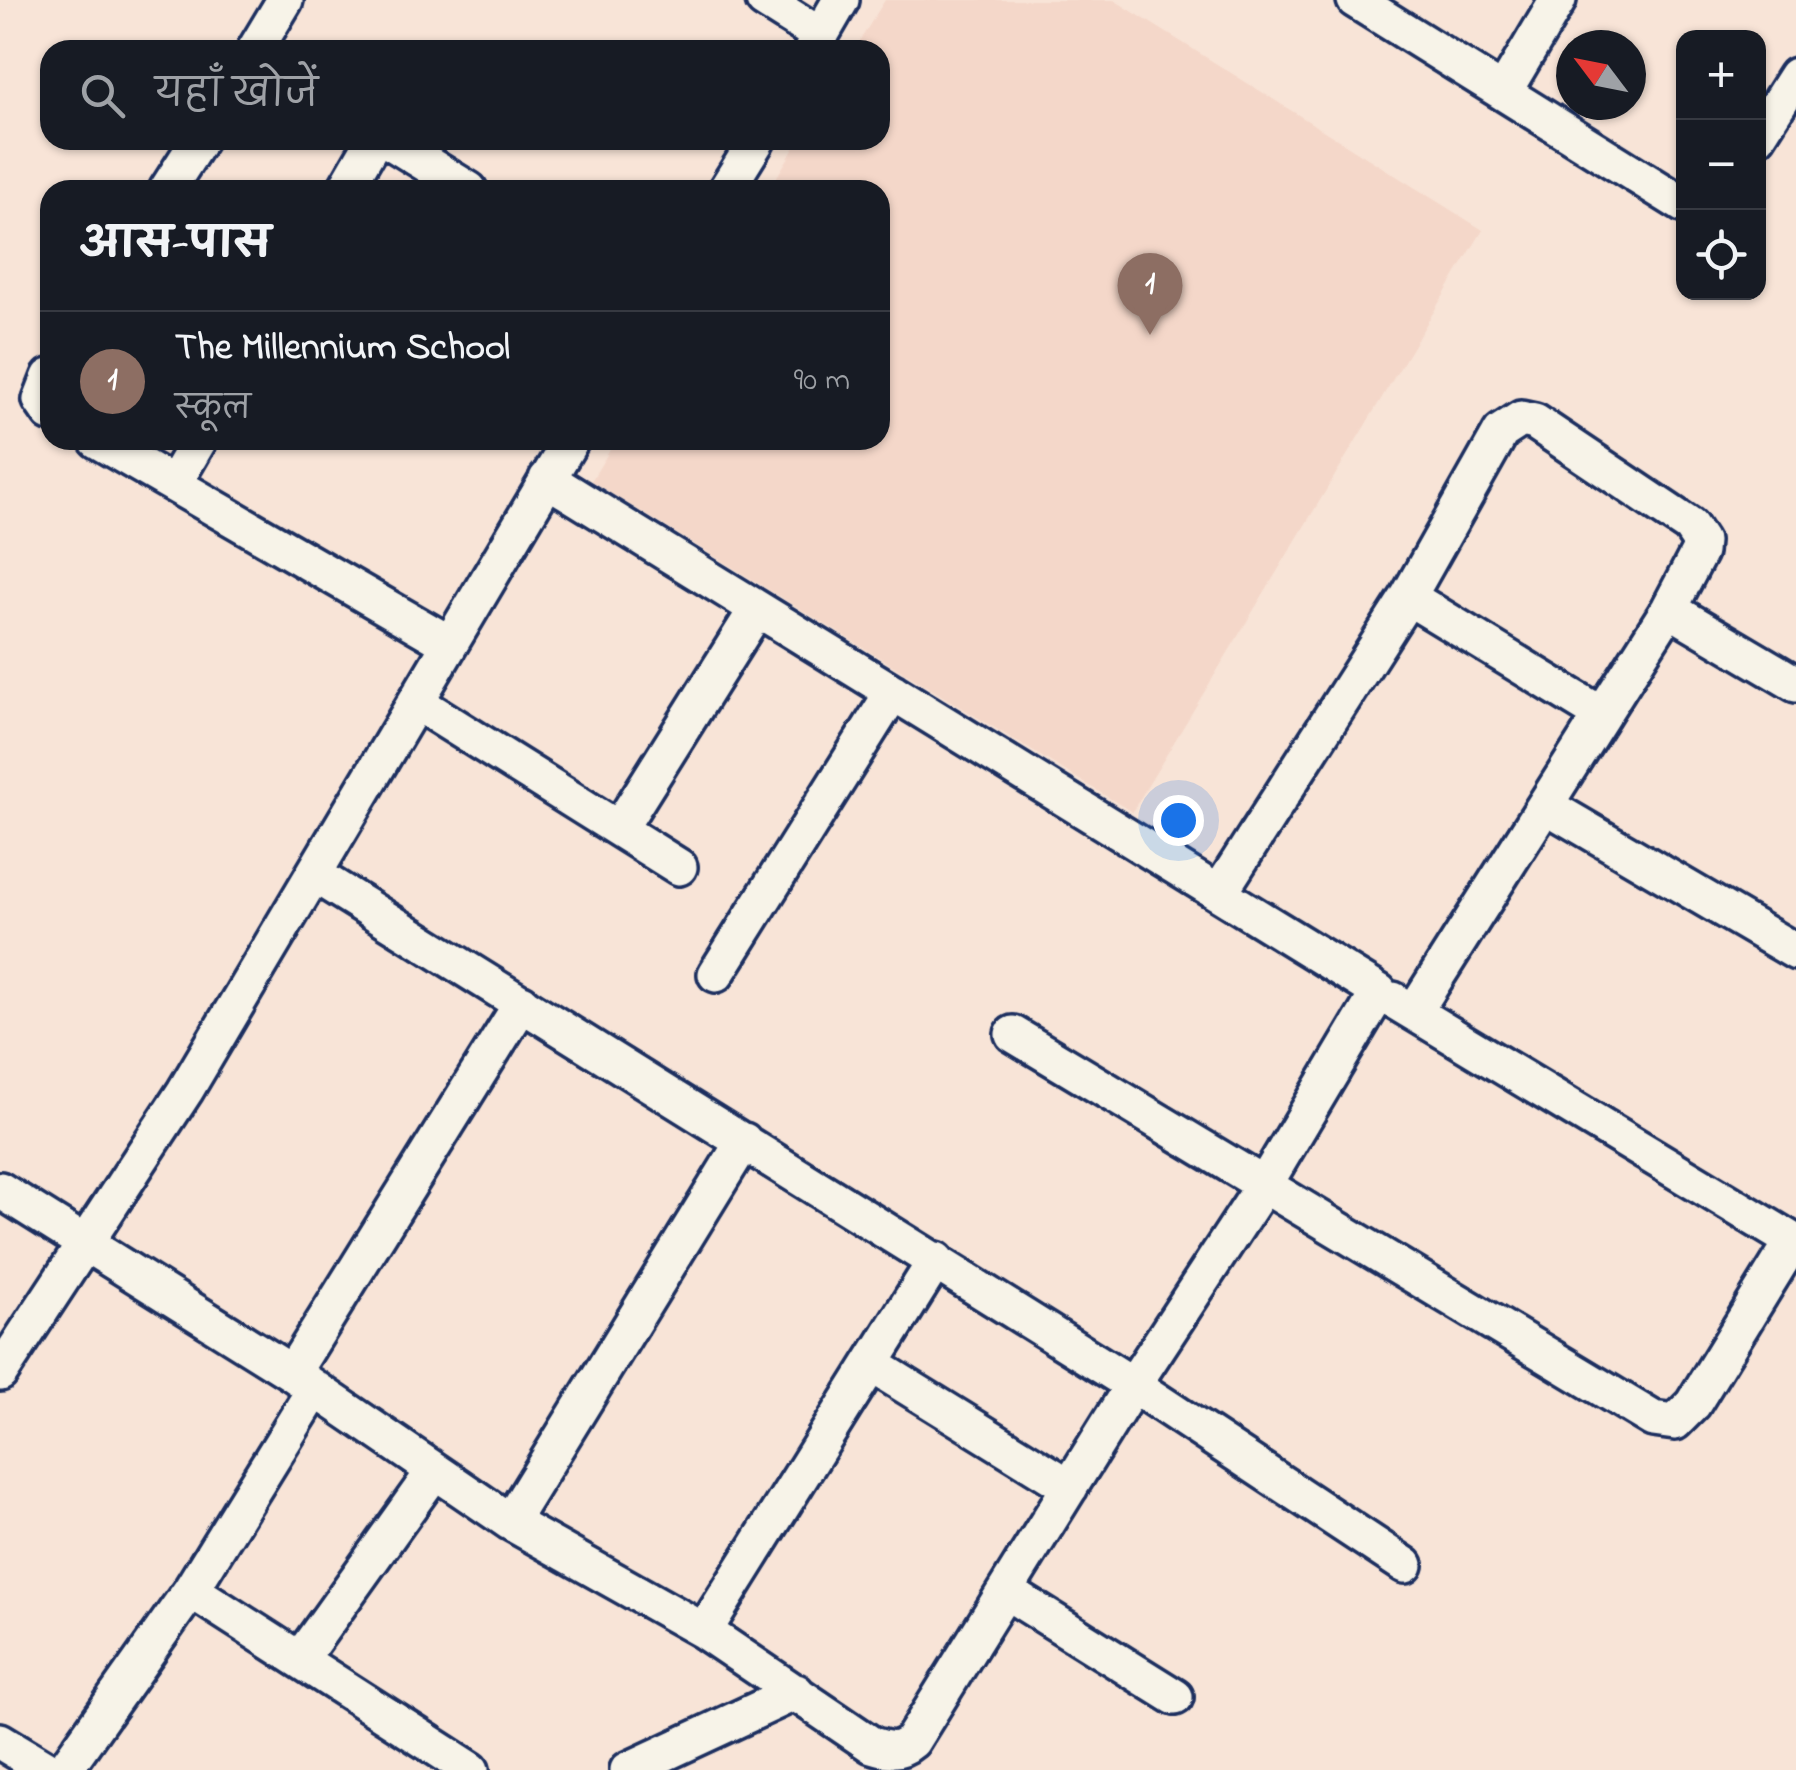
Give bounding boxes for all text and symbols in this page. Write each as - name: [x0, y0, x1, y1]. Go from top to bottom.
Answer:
- north arrow: [1556, 30, 1646, 120]
- map controls: [1676, 30, 1766, 300]
- button: +: [1676, 30, 1766, 120]
- search box: [40, 40, 890, 150]
- icon: search: [75, 68, 130, 123]
- text: यहाँ खोजें: [155, 68, 318, 124]
- button: −: [1676, 120, 1766, 210]
- button: locate: [1676, 210, 1766, 300]
- text: आस-पास: [80, 215, 271, 276]
- pin: 1: [1118, 252, 1182, 335]
- text: The Millennium School: [175, 321, 510, 377]
- text: 1: [107, 358, 118, 405]
- text: 90 m: [794, 358, 850, 405]
- text: स्कूल: [175, 387, 251, 434]
- your location: [1153, 795, 1204, 846]

